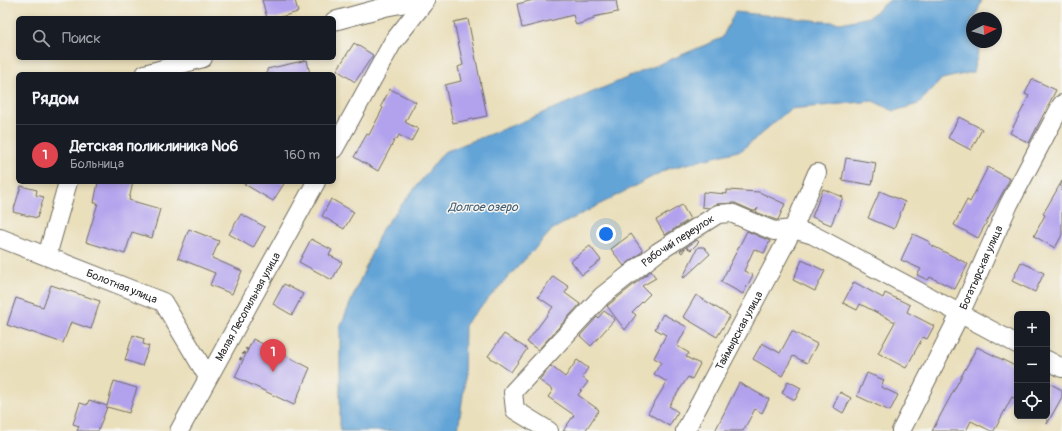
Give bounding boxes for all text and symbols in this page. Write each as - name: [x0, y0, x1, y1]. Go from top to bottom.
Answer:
- north arrow: [966, 12, 1002, 48]
- search box: [16, 16, 336, 60]
- icon: search: [30, 27, 52, 49]
- text: Поиск: [62, 29, 101, 48]
- text: Рядом: [32, 88, 79, 109]
- text: Детская поликлиника №6: [70, 137, 238, 156]
- text: 1: [42, 147, 48, 163]
- text: 160 m: [284, 147, 320, 163]
- text: Больница: [70, 156, 124, 172]
- water label: Долгое озеро: [447, 200, 519, 215]
- street label: Рабочий переулок: [639, 212, 717, 270]
- your location: [596, 224, 616, 244]
- street label: Богатырская улица: [957, 224, 1006, 312]
- street label: Малая Лесопильная улица: [213, 250, 283, 363]
- street label: Болотная улица: [84, 267, 159, 306]
- street label: Таймырская улица: [713, 289, 766, 372]
- map controls: [1014, 311, 1050, 419]
- button: +: [1014, 311, 1050, 347]
- pin: 1: [260, 339, 286, 372]
- button: −: [1014, 347, 1050, 383]
- button: locate: [1014, 383, 1050, 419]

